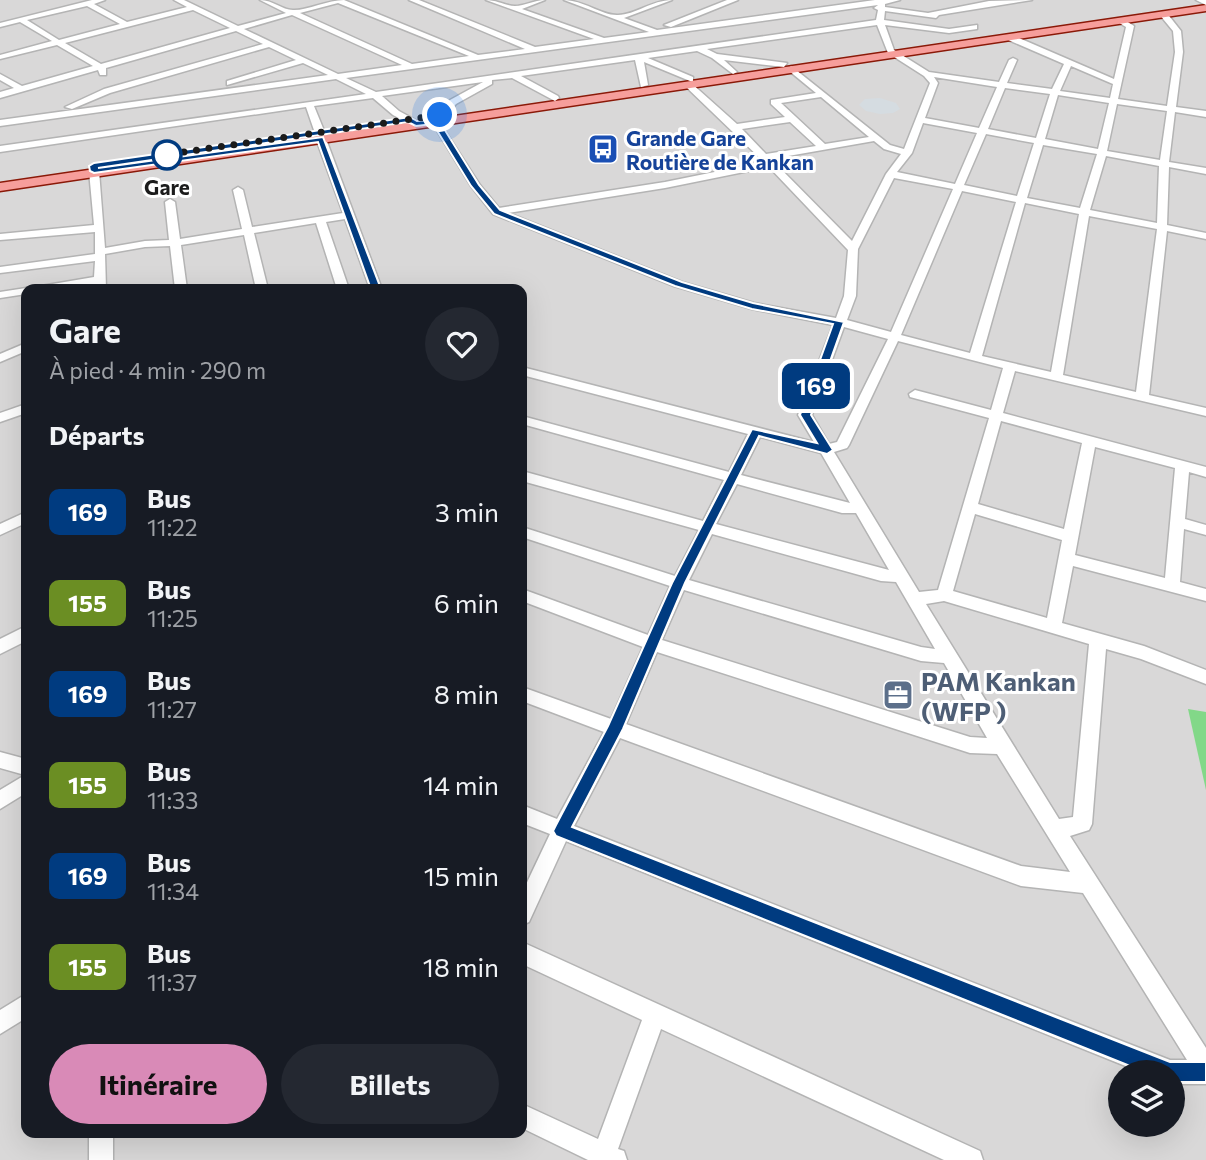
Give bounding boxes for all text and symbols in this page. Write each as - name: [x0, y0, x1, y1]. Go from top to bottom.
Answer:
- your location: [422, 97, 457, 132]
- place label: Grande Gare Routière de Kankan: [626, 125, 814, 174]
- bus stop icon: Grande Gare Routière de Kankan: [586, 132, 620, 166]
- marker: Gare: [152, 140, 182, 170]
- place label: Gare: [144, 174, 190, 199]
- button: heart: [425, 307, 499, 381]
- text: Gare: [49, 309, 121, 350]
- text: À pied · 4 min · 290 m: [49, 356, 266, 384]
- line badge: 169: [776, 363, 856, 409]
- text: 169: [796, 371, 836, 400]
- text: Départs: [49, 419, 145, 450]
- text: Bus: [147, 482, 191, 513]
- text: 3 min: [435, 496, 499, 527]
- text: 169: [67, 497, 108, 526]
- text: 11:22: [147, 513, 198, 541]
- text: Bus: [147, 573, 191, 604]
- text: 6 min: [434, 587, 499, 618]
- text: 155: [68, 588, 107, 617]
- text: 11:25: [147, 604, 198, 632]
- text: Bus: [147, 664, 191, 695]
- place label: PAM Kankan (WFP ): [921, 665, 1076, 726]
- text: 8 min: [434, 678, 499, 709]
- office icon: PAM Kankan (WFP ): [881, 678, 915, 712]
- text: 169: [67, 679, 108, 708]
- text: 11:27: [147, 695, 197, 723]
- text: Bus: [147, 755, 191, 786]
- text: 14 min: [423, 769, 499, 800]
- text: 155: [68, 770, 107, 799]
- text: 11:33: [147, 786, 198, 814]
- text: Bus: [147, 846, 191, 877]
- text: 15 min: [424, 860, 499, 891]
- text: 169: [67, 861, 108, 890]
- text: 11:34: [147, 877, 199, 905]
- text: Bus: [147, 937, 191, 968]
- text: 18 min: [423, 951, 499, 982]
- text: 155: [68, 952, 107, 981]
- text: 11:37: [147, 968, 197, 996]
- button: Itinéraire: [49, 1044, 267, 1124]
- button: Billets: [281, 1044, 499, 1124]
- map controls: [1108, 1060, 1185, 1137]
- button: layers: [1108, 1060, 1185, 1137]

